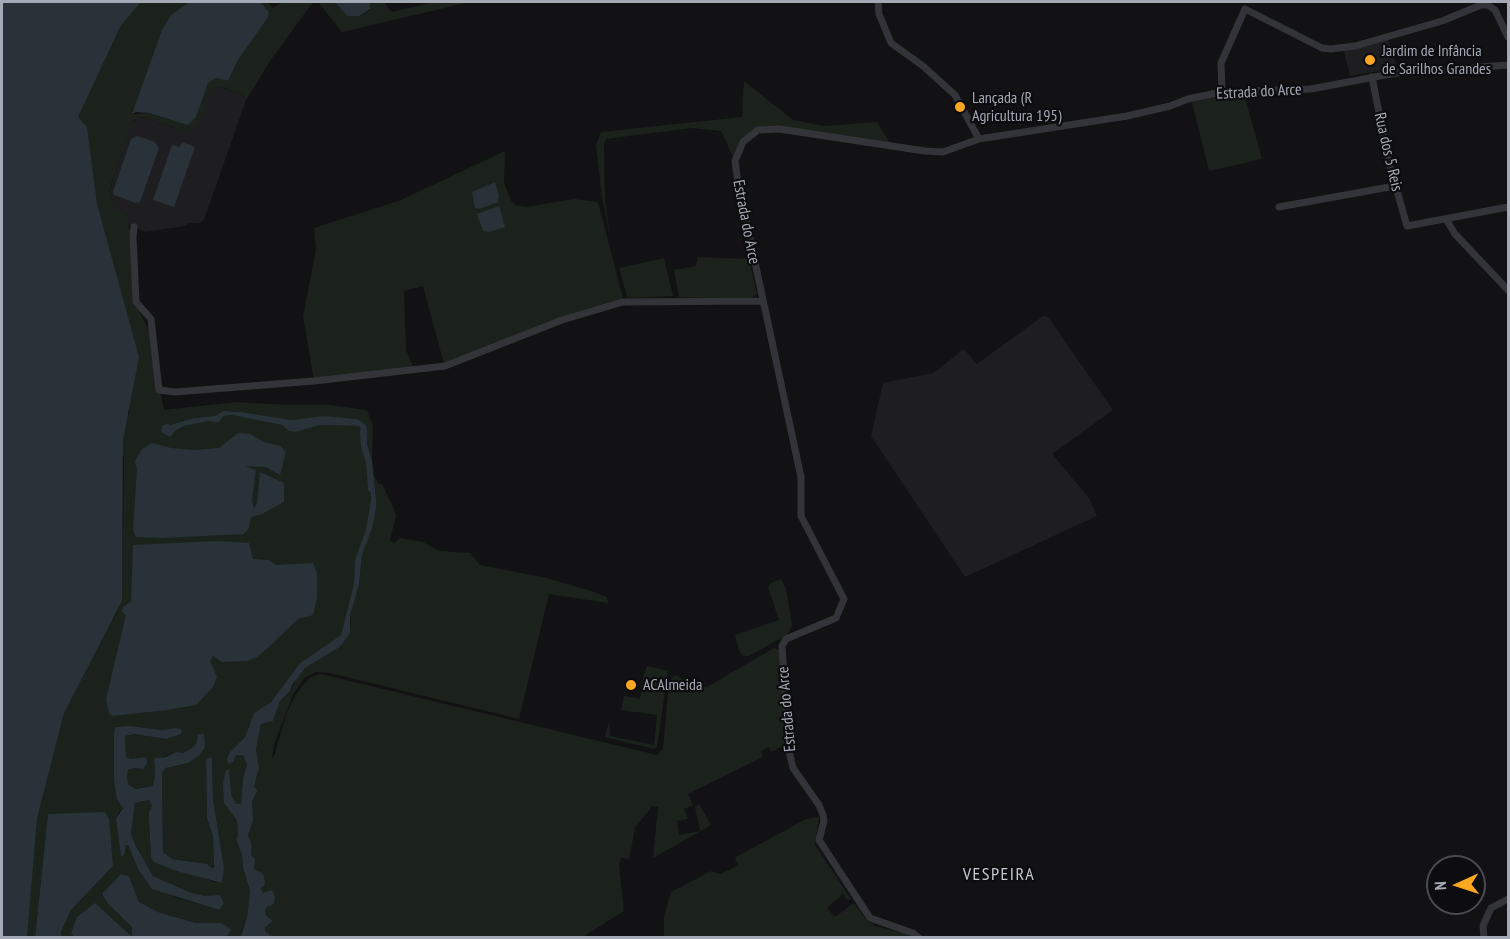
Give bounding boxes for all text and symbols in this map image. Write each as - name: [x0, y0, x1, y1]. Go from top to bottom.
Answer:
- place label: Jardim de Infância de Sarilhos Grandes: [1382, 41, 1491, 79]
- marker: Jardim de Infância de Sarilhos Grandes: [1363, 53, 1377, 67]
- street label: Estrada do Arce: [1216, 80, 1302, 104]
- place label: Lançada (R Agricultura 195): [972, 88, 1061, 126]
- marker: Lançada (R Agricultura 195): [953, 100, 967, 114]
- street label: Rua dos 5 Reis: [1370, 111, 1406, 193]
- street label: Estrada do Arce: [728, 178, 764, 266]
- street label: Estrada do Arce: [774, 666, 800, 752]
- place label: ACAlmeida: [643, 675, 702, 695]
- marker: ACAlmeida: [624, 678, 638, 692]
- north arrow: [1426, 855, 1486, 915]
- district label: VESPEIRA: [963, 864, 1035, 886]
- text: N: [1430, 881, 1450, 891]

